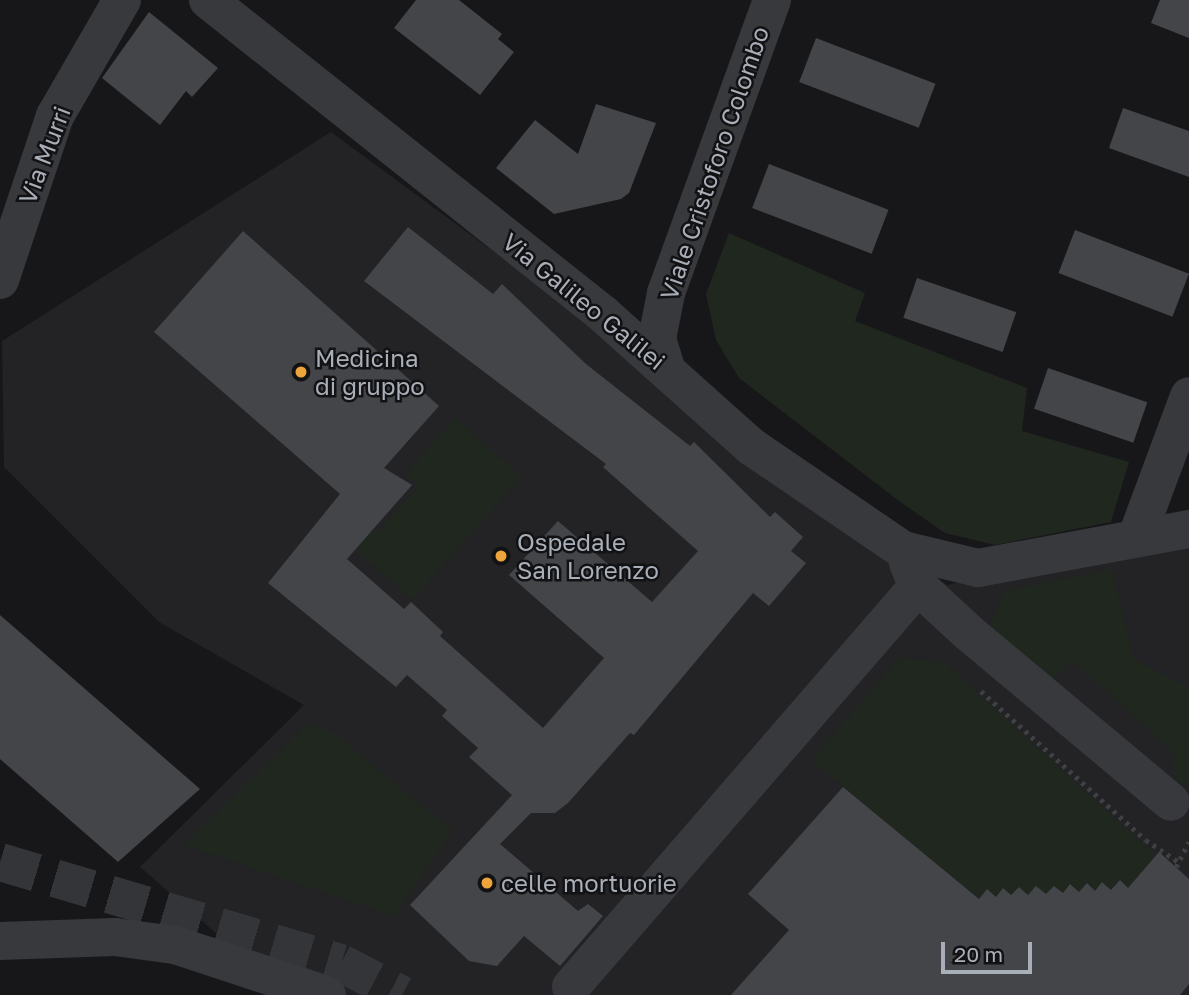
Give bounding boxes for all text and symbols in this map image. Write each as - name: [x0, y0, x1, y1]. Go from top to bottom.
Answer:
- street label: Viale Cristoforo Colombo: [654, 22, 774, 304]
- street label: Via Murri: [12, 102, 76, 208]
- street label: Via Galileo Galilei: [497, 227, 671, 375]
- place label: Medicina di gruppo: [315, 344, 425, 400]
- marker: Medicina di gruppo: [293, 364, 309, 380]
- place label: Ospedale San Lorenzo: [517, 528, 659, 584]
- marker: Ospedale San Lorenzo: [491, 546, 511, 566]
- place label: celle mortuorie: [501, 869, 677, 897]
- marker: celle mortuorie: [479, 875, 495, 891]
- scale bar: [944, 928, 1035, 972]
- text: 20 m: [954, 941, 1003, 967]

